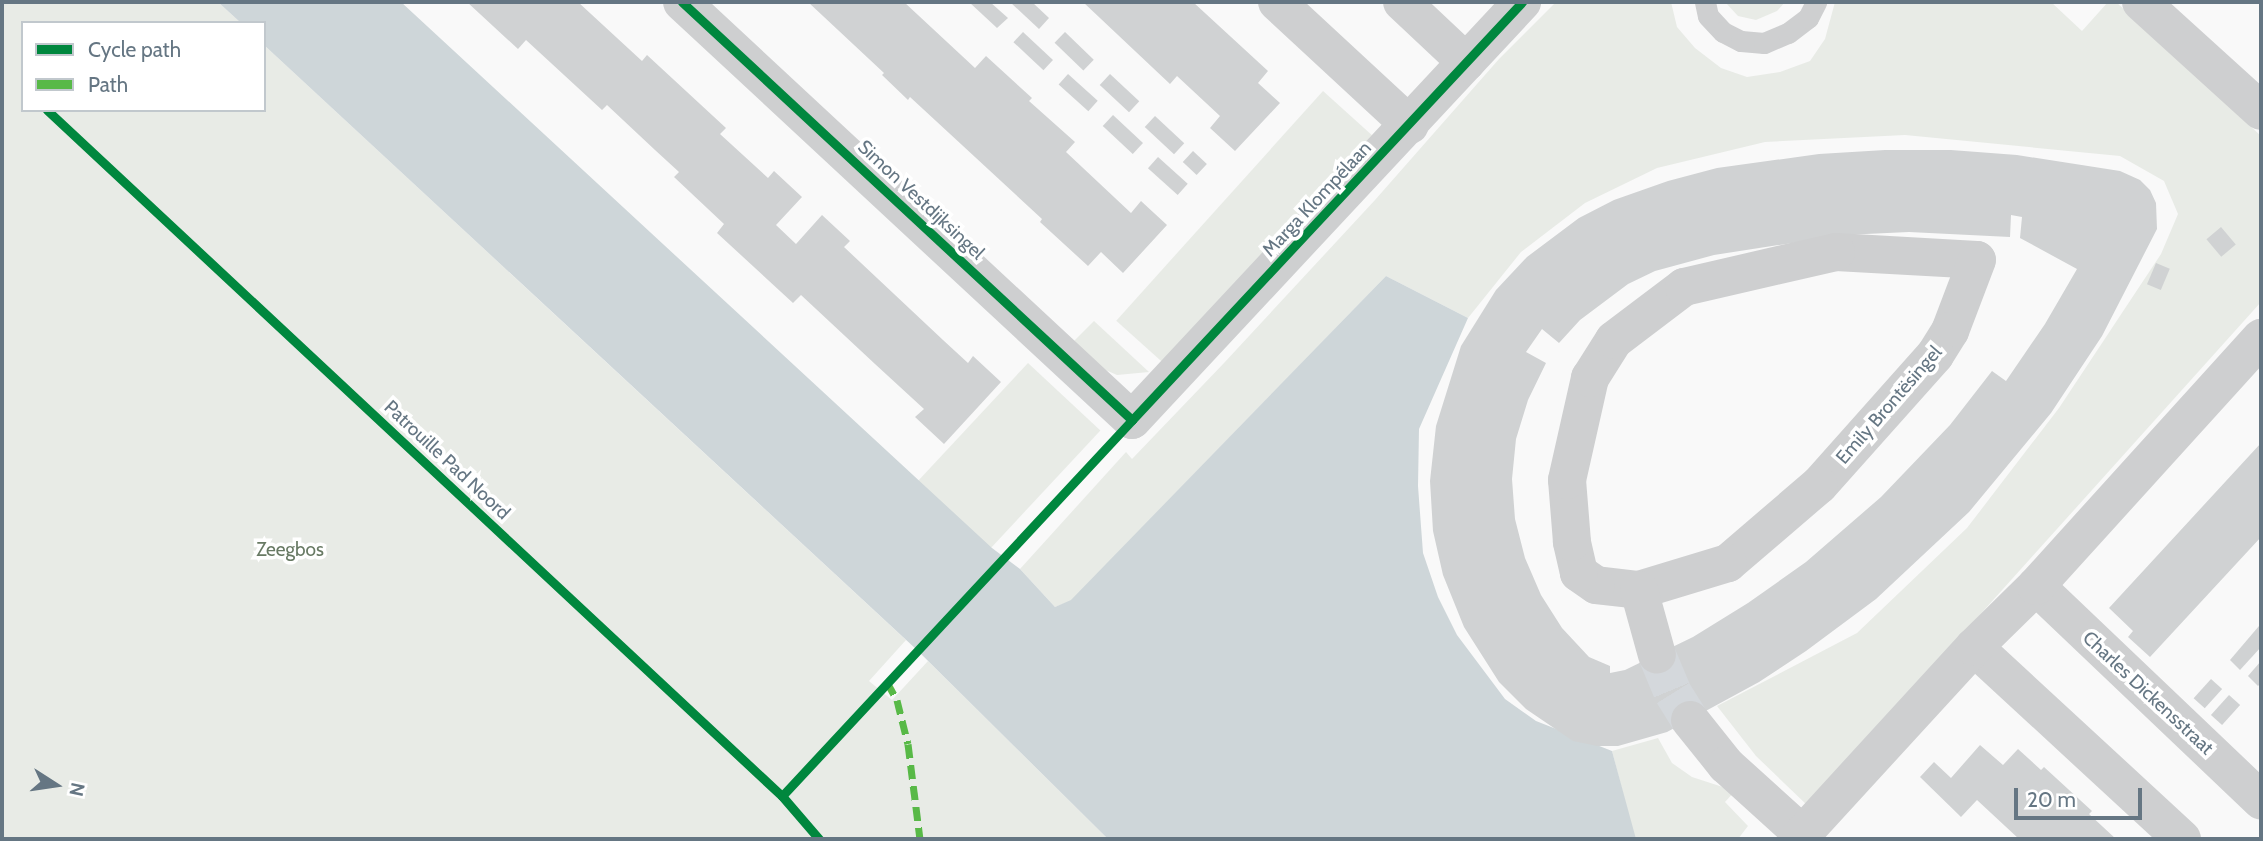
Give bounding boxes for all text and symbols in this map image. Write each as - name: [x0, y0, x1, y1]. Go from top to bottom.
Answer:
- legend: [21, 21, 266, 112]
- text: Cycle path: [88, 37, 181, 62]
- text: Path: [88, 72, 128, 97]
- street label: Simon Vestdijksingel: [853, 136, 989, 264]
- street label: Marga Klompélaan: [1258, 137, 1376, 261]
- street label: Emily Brontësingel: [1831, 341, 1947, 469]
- street label: Patrouille Pad Noord: [379, 396, 515, 524]
- park label: Zeegbos: [256, 539, 324, 561]
- street label: Charles Dickensstraat: [2078, 626, 2218, 760]
- north arrow: [21, 750, 91, 820]
- scale bar: [2018, 774, 2146, 818]
- text: N: [64, 781, 90, 798]
- text: 20 m: [2027, 787, 2076, 812]

